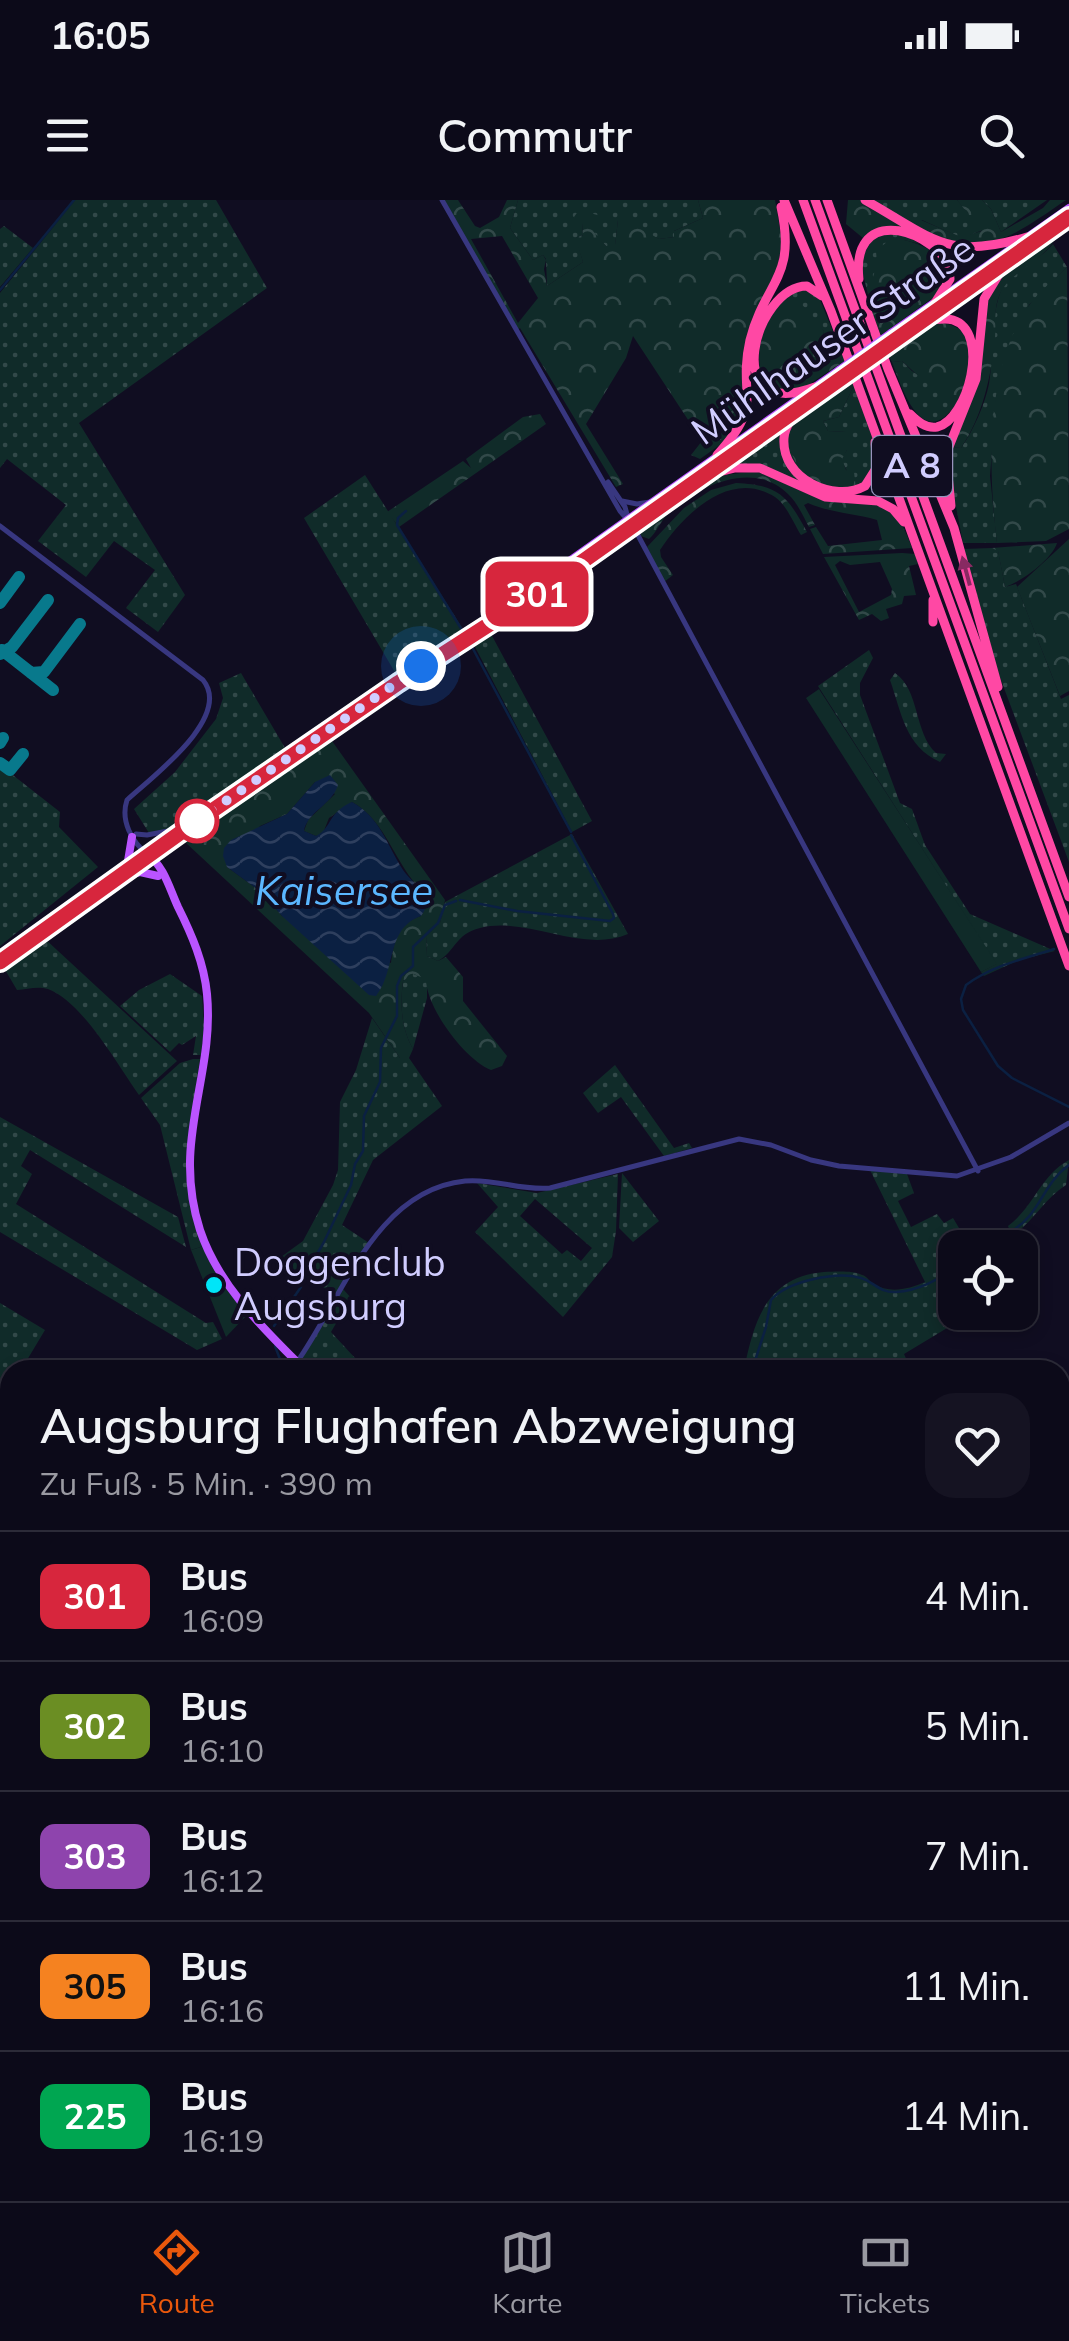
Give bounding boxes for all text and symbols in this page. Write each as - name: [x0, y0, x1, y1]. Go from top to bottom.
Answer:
- text: 16:05: [50, 11, 151, 59]
- text: Commutr: [437, 107, 632, 163]
- icon: menu: [40, 108, 95, 163]
- icon: search: [974, 108, 1029, 163]
- street label: Mühlhauser Straße: [682, 224, 983, 455]
- road number: A 8: [872, 436, 952, 496]
- one-way arrow: [958, 555, 974, 586]
- line badge: 301: [480, 562, 594, 626]
- text: 301: [505, 572, 569, 616]
- your location: [396, 641, 446, 691]
- unlabelled marker: [176, 800, 218, 842]
- water label: Kaisersee: [255, 865, 433, 915]
- map controls: [938, 1230, 1038, 1330]
- button: locate: [938, 1230, 1038, 1330]
- place label: Doggenclub Augsburg: [234, 1238, 445, 1330]
- marker: Doggenclub Augsburg: [203, 1274, 225, 1296]
- button: heart: [925, 1393, 1030, 1498]
- text: Augsburg Flughafen Abzweigung: [40, 1395, 797, 1455]
- text: Zu Fuß · 5 Min. · 390 m: [40, 1463, 373, 1503]
- text: Bus: [180, 1552, 248, 1600]
- text: 4 Min.: [925, 1572, 1030, 1620]
- text: 301: [63, 1574, 127, 1618]
- text: 16:09: [180, 1600, 264, 1640]
- text: Bus: [180, 1682, 248, 1730]
- text: 5 Min.: [925, 1702, 1030, 1750]
- text: 302: [63, 1704, 127, 1748]
- text: 16:10: [180, 1730, 264, 1770]
- text: Bus: [180, 1812, 248, 1860]
- text: 7 Min.: [925, 1832, 1030, 1880]
- text: 303: [63, 1834, 127, 1878]
- text: 16:12: [180, 1860, 264, 1900]
- text: Bus: [180, 1942, 248, 1990]
- text: 11 Min.: [902, 1962, 1030, 2010]
- text: 305: [63, 1964, 127, 2008]
- text: 16:16: [180, 1990, 264, 2030]
- text: Bus: [180, 2072, 248, 2120]
- text: 14 Min.: [902, 2092, 1030, 2140]
- text: 225: [63, 2094, 127, 2138]
- text: 16:19: [180, 2120, 264, 2160]
- tab: Route: [139, 2225, 215, 2320]
- tab: Karte: [492, 2225, 563, 2320]
- tab: Tickets: [840, 2225, 930, 2320]

